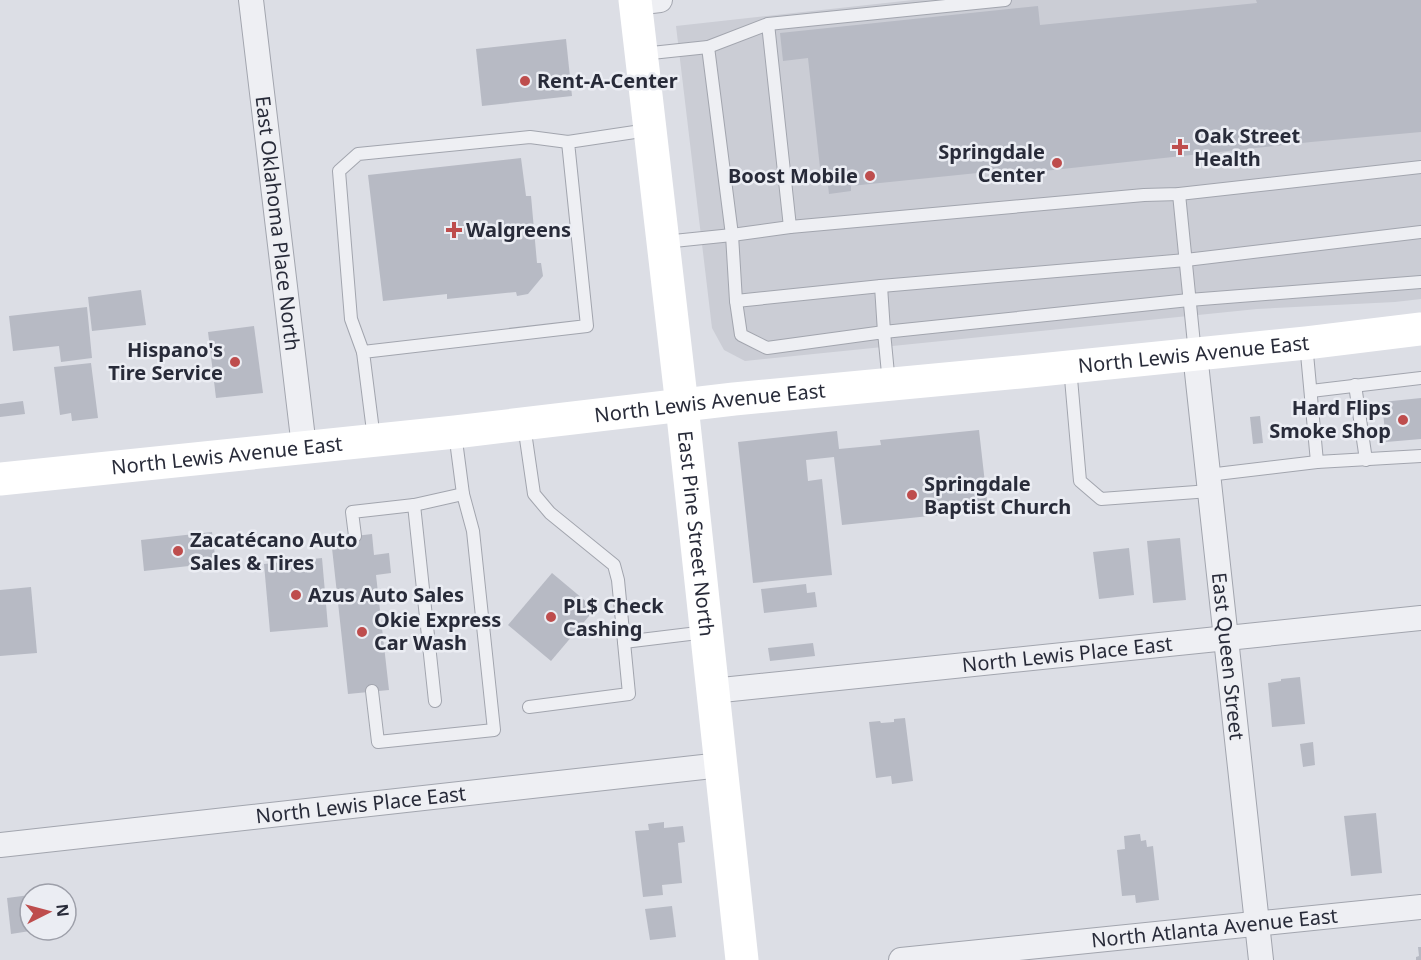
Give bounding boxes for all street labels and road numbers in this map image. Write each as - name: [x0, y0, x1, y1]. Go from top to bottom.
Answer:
- street label: East Oklahoma Place North: [249, 94, 306, 352]
- street label: North Lewis Avenue East: [1077, 329, 1310, 379]
- street label: North Lewis Avenue East: [593, 376, 827, 428]
- street label: East Pine Street North: [672, 429, 721, 638]
- street label: North Lewis Avenue East: [110, 430, 344, 480]
- street label: East Queen Street: [1206, 571, 1251, 741]
- street label: North Lewis Place East: [961, 630, 1174, 678]
- street label: North Lewis Place East: [254, 779, 467, 830]
- street label: North Atlanta Avenue East: [1090, 902, 1339, 954]

